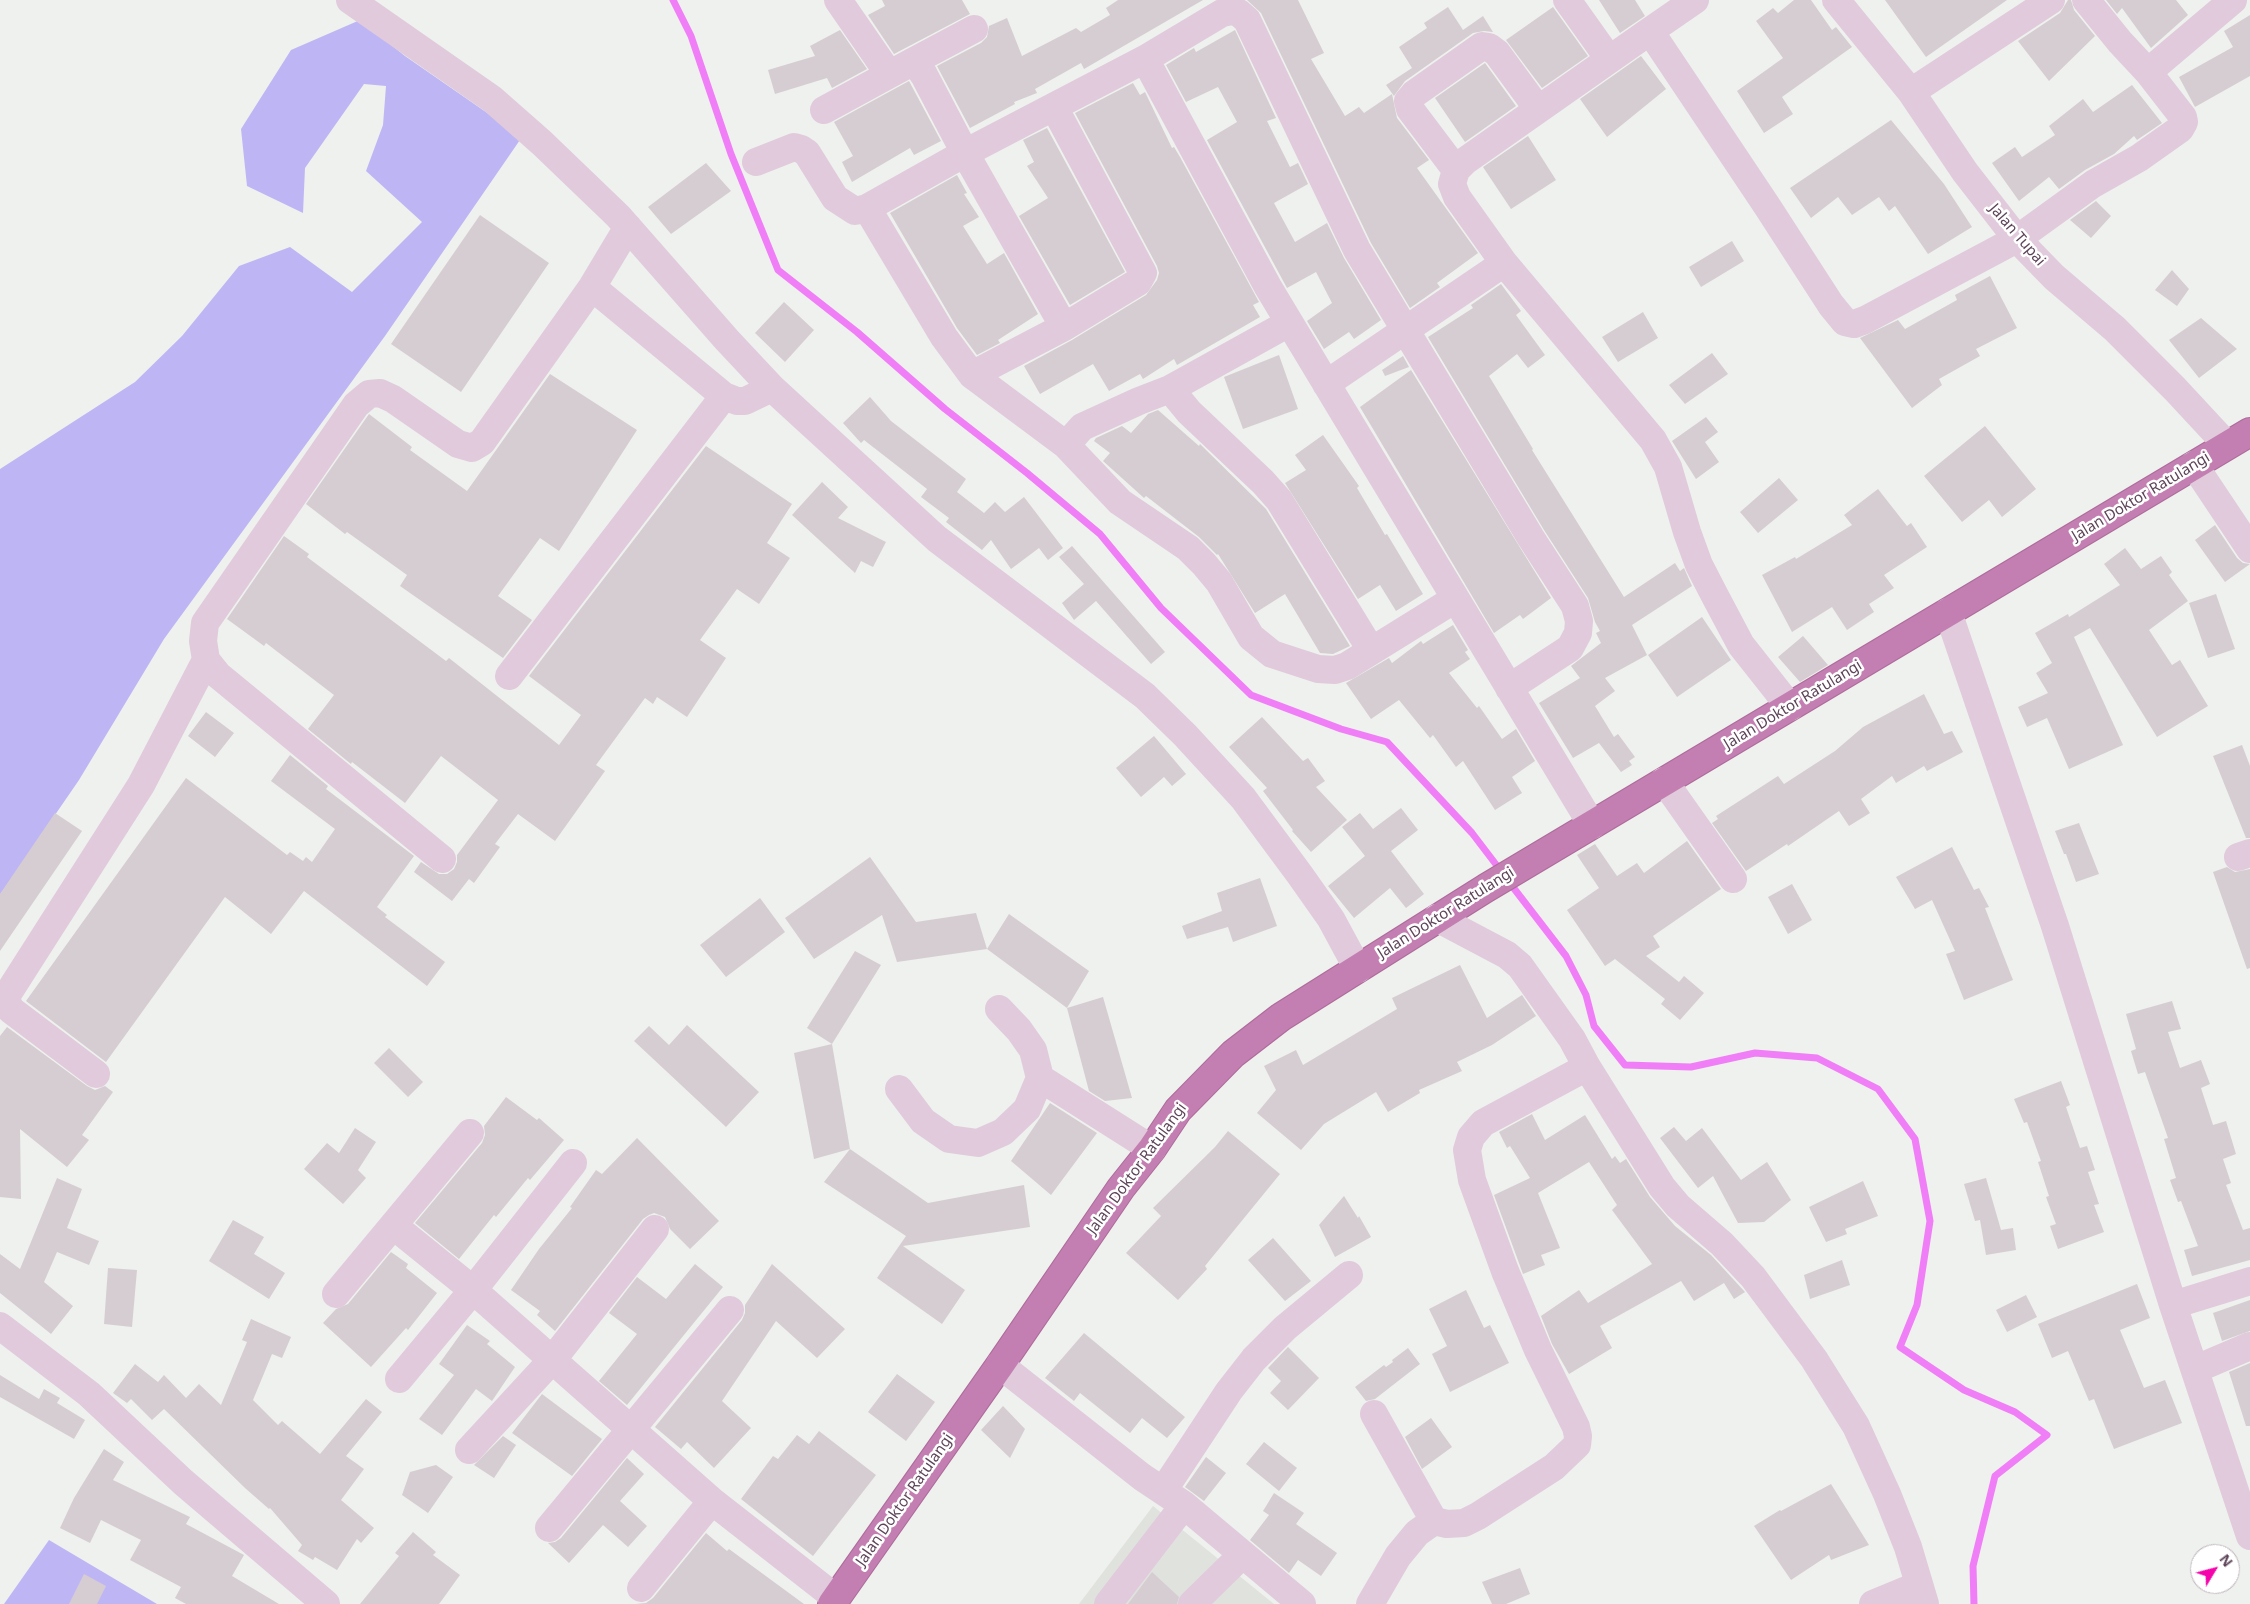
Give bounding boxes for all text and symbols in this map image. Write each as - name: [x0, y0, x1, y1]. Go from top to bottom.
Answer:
- street label: Jalan Tupai: [1985, 200, 2049, 270]
- street label: Jalan Doktor Ratulangi: [2069, 449, 2213, 545]
- street label: Jalan Doktor Ratulangi: [1721, 657, 1865, 753]
- street label: Jalan Doktor Ratulangi: [1374, 864, 1518, 962]
- street label: Jalan Doktor Ratulangi: [1083, 1100, 1191, 1238]
- street label: Jalan Doktor Ratulangi: [852, 1430, 958, 1570]
- north arrow: [2190, 1544, 2240, 1594]
- text: N: [2216, 1550, 2238, 1571]

